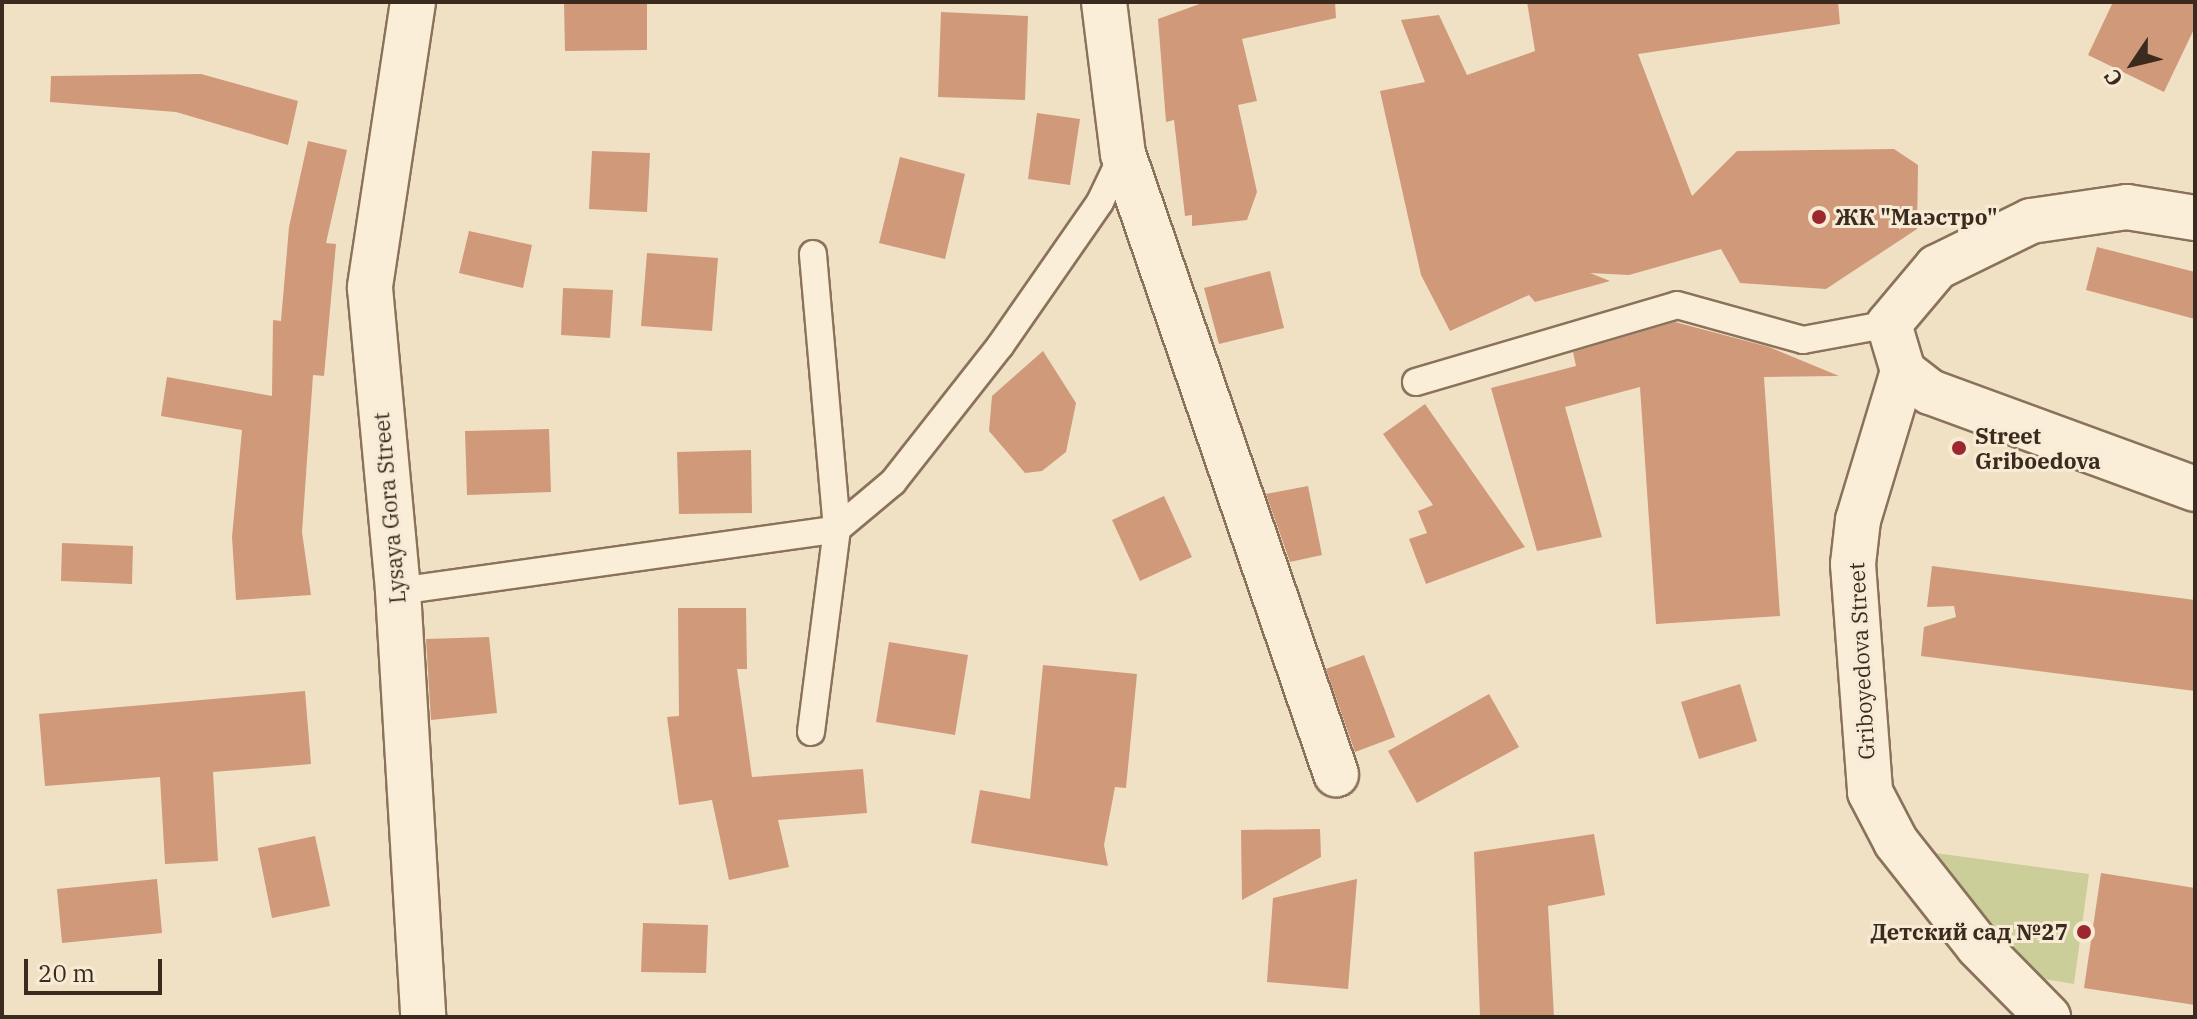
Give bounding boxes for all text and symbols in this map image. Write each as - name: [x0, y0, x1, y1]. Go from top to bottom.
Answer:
- north arrow: [2093, 24, 2173, 104]
- text: С: [2097, 64, 2129, 92]
- place label: ЖК "Маэстро": [1835, 204, 1998, 230]
- marker: ЖК "Маэстро": [1810, 208, 1828, 226]
- street label: Lysaya Gora Street: [367, 411, 411, 605]
- place label: Street Griboedova: [1975, 422, 2101, 474]
- marker: Street Griboedova: [1950, 439, 1968, 457]
- street label: Griboyedova Street: [1843, 562, 1879, 760]
- place label: Детский сад №27: [1871, 919, 2068, 945]
- marker: Детский сад №27: [2075, 923, 2093, 941]
- scale bar: [28, 943, 166, 993]
- text: 20 m: [38, 957, 95, 989]

